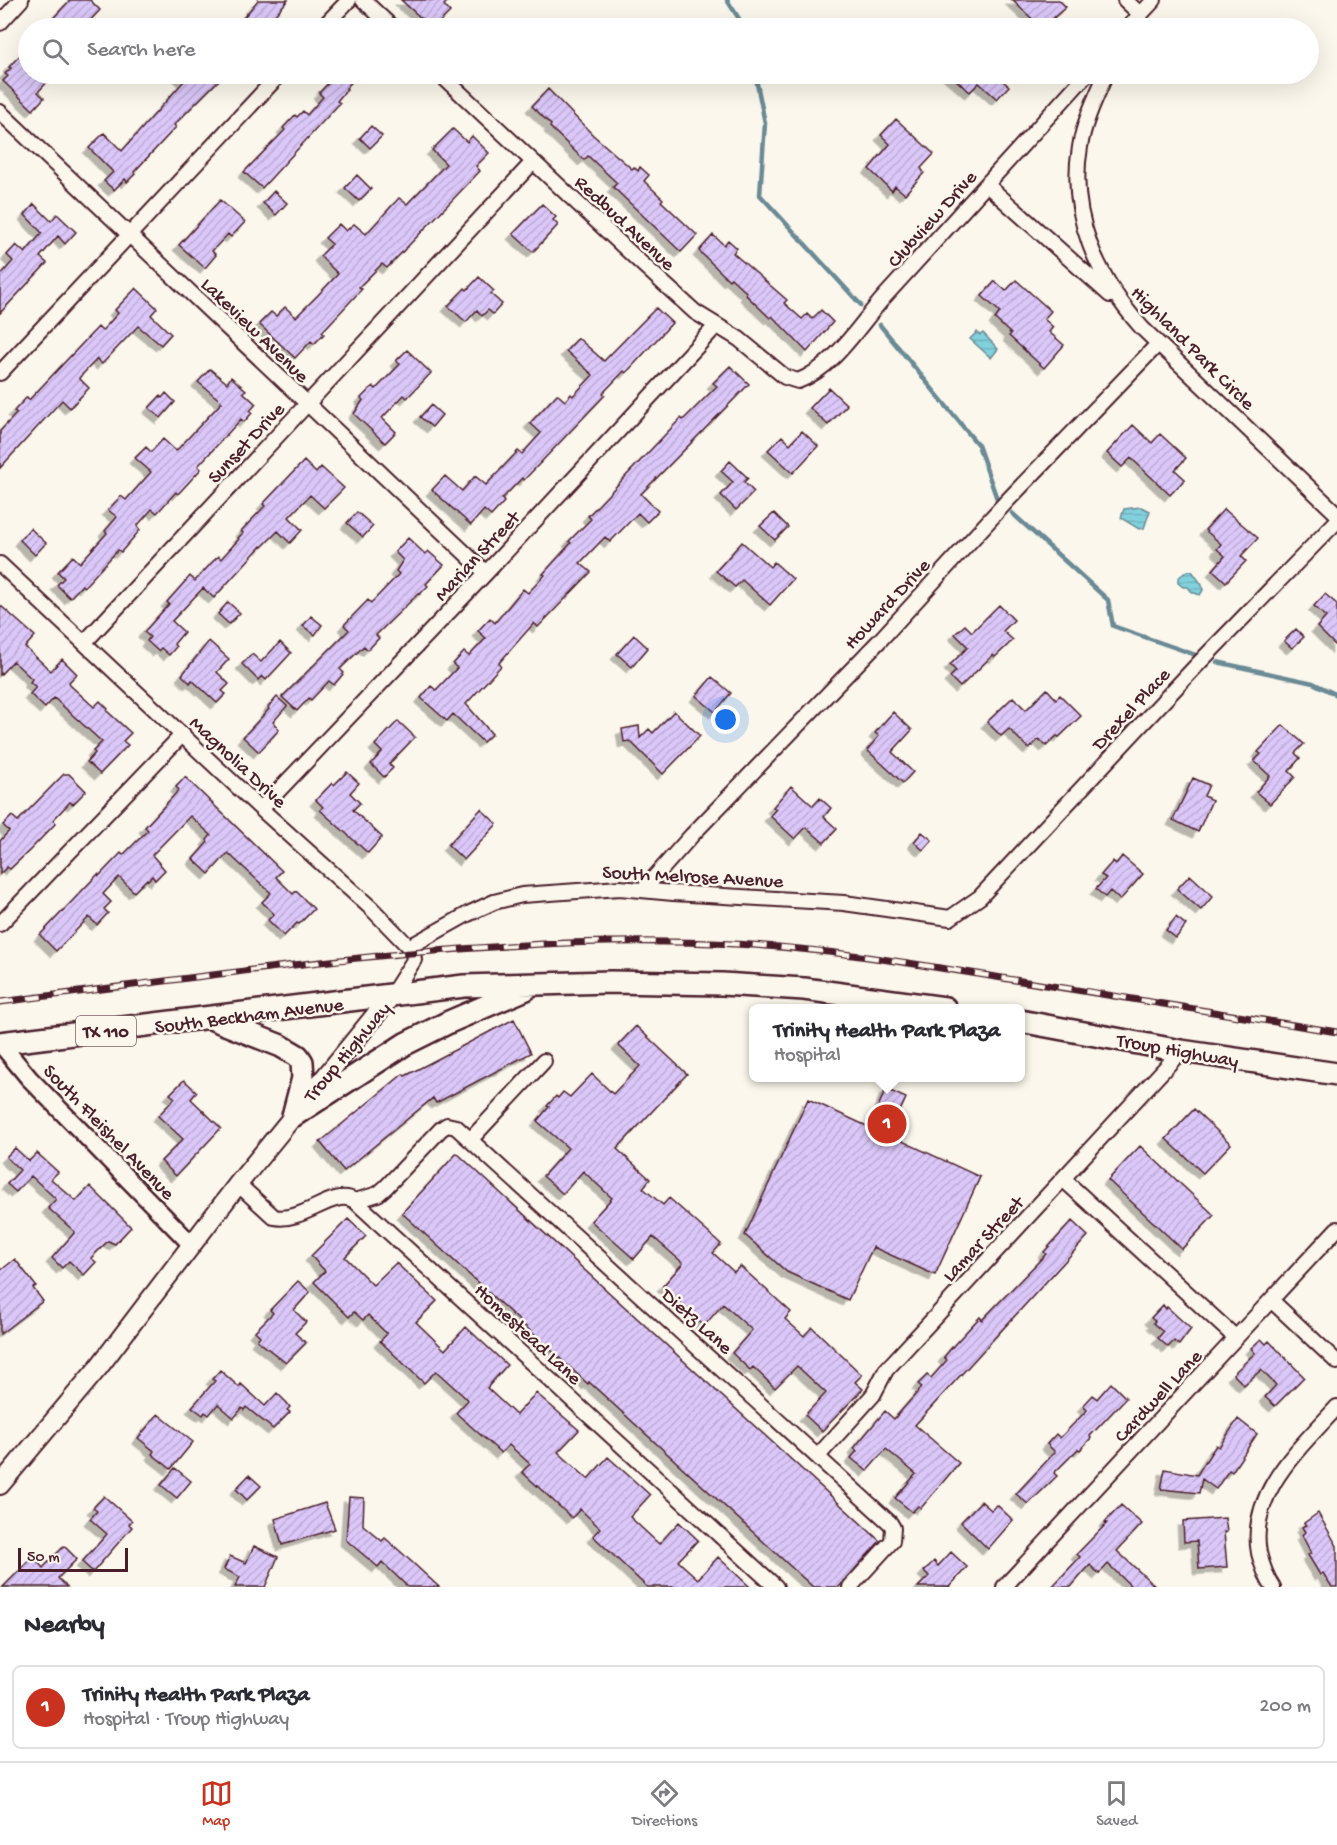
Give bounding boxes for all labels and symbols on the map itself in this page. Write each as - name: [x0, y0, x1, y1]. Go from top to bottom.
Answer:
- street label: Clubview Drive: [884, 167, 984, 274]
- street label: Redbud Avenue: [569, 172, 679, 277]
- street label: Lakeview Avenue: [195, 274, 313, 389]
- street label: Highland Park Circle: [1125, 283, 1259, 417]
- street label: Sunset Drive: [204, 399, 291, 490]
- street label: Marian Street: [431, 506, 527, 607]
- street label: Howard Drive: [841, 555, 937, 655]
- street label: Drexel Place: [1087, 664, 1177, 758]
- your location: [711, 705, 740, 734]
- street label: Magnolia Drive: [183, 713, 290, 815]
- street label: South Melrose Avenue: [602, 862, 785, 895]
- street label: South Beckham Avenue: [154, 994, 346, 1040]
- street label: Troup Highway: [300, 998, 397, 1109]
- road number: TX 110: [76, 1016, 136, 1046]
- street label: Troup Highway: [1114, 1030, 1240, 1075]
- street label: South Fleishel Avenue: [37, 1061, 179, 1207]
- pin: 1: [868, 1102, 906, 1146]
- street label: Lamar Street: [939, 1191, 1031, 1288]
- street label: Homestead Lane: [468, 1280, 585, 1391]
- street label: Dietz Lane: [654, 1283, 736, 1361]
- street label: Cardwell Lane: [1111, 1346, 1209, 1449]
- scale bar: [18, 1545, 128, 1572]

